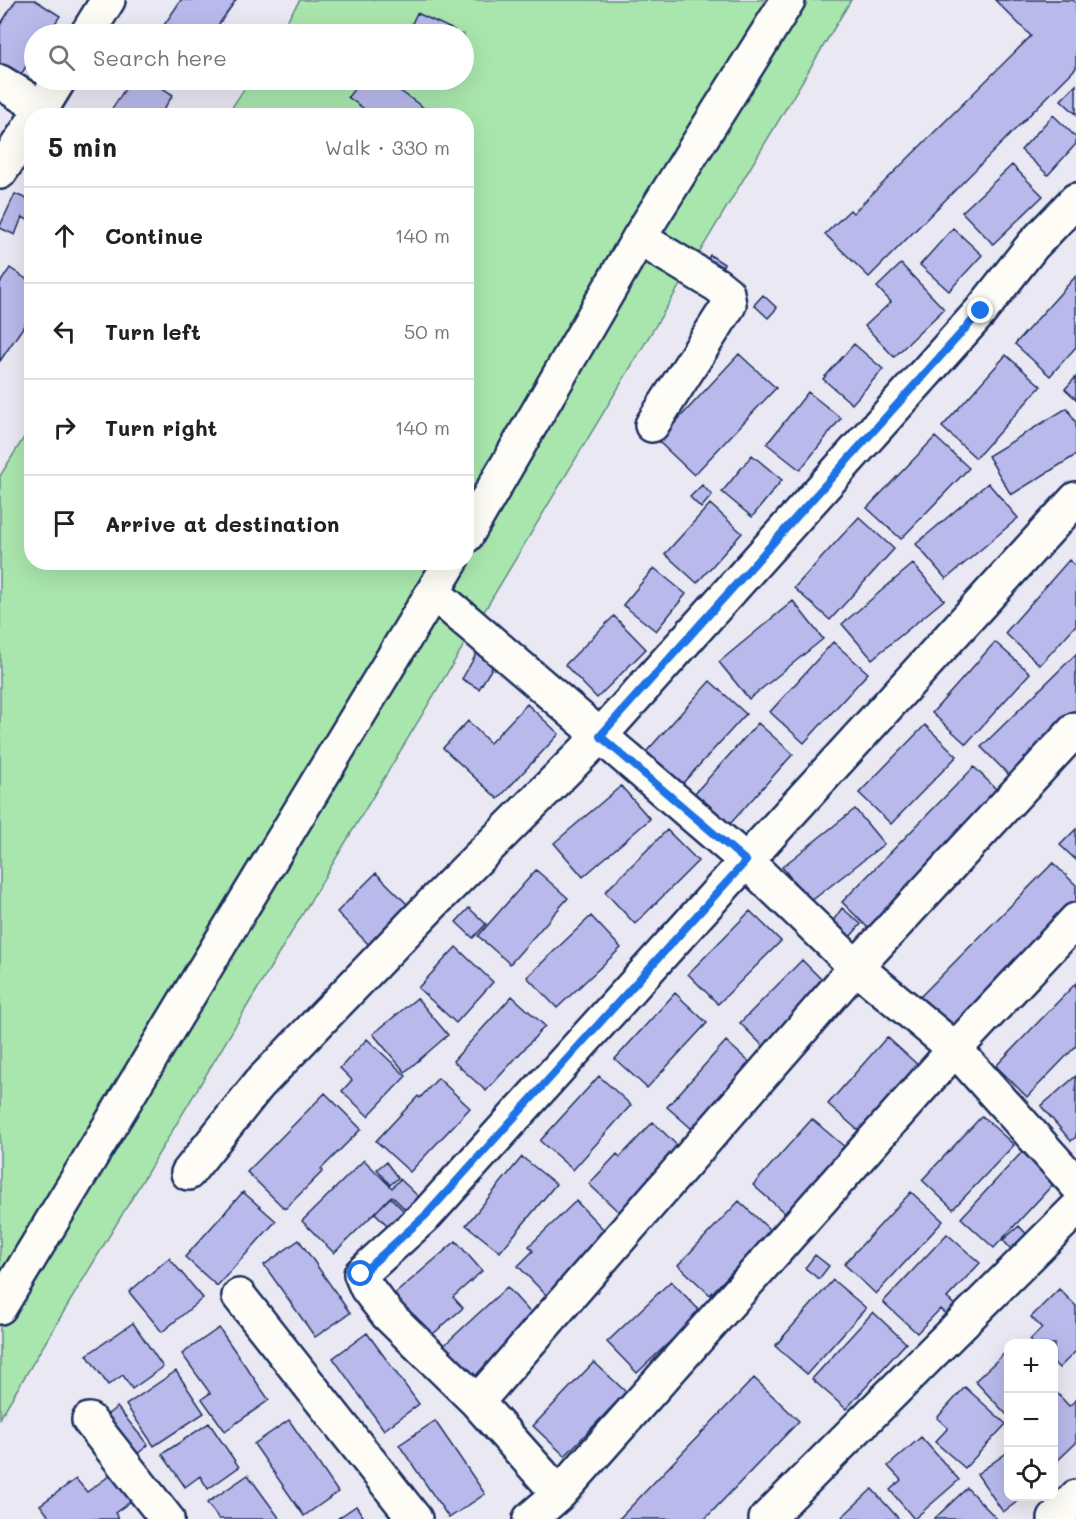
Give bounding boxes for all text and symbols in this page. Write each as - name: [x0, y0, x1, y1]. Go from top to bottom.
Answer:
- search box: [24, 24, 474, 90]
- icon: search: [45, 41, 78, 74]
- text: Search here: [93, 43, 227, 72]
- text: 5 min: [48, 130, 117, 164]
- text: Walk · 330 m: [325, 134, 450, 160]
- icon: ahead: [48, 219, 81, 252]
- text: Continue: [105, 221, 203, 250]
- text: 140 m: [395, 222, 450, 248]
- route end: [967, 297, 993, 323]
- icon: left: [48, 315, 81, 348]
- text: Turn left: [105, 317, 201, 346]
- text: 50 m: [404, 318, 450, 344]
- icon: right: [48, 411, 81, 444]
- text: Turn right: [105, 413, 217, 442]
- text: 140 m: [395, 414, 450, 440]
- icon: arrive: [48, 507, 81, 540]
- text: Arrive at destination: [105, 509, 340, 538]
- route start: [347, 1260, 373, 1286]
- map controls: [1004, 1339, 1058, 1501]
- button: +: [1004, 1339, 1058, 1393]
- button: −: [1004, 1393, 1058, 1447]
- button: locate: [1004, 1447, 1058, 1501]

